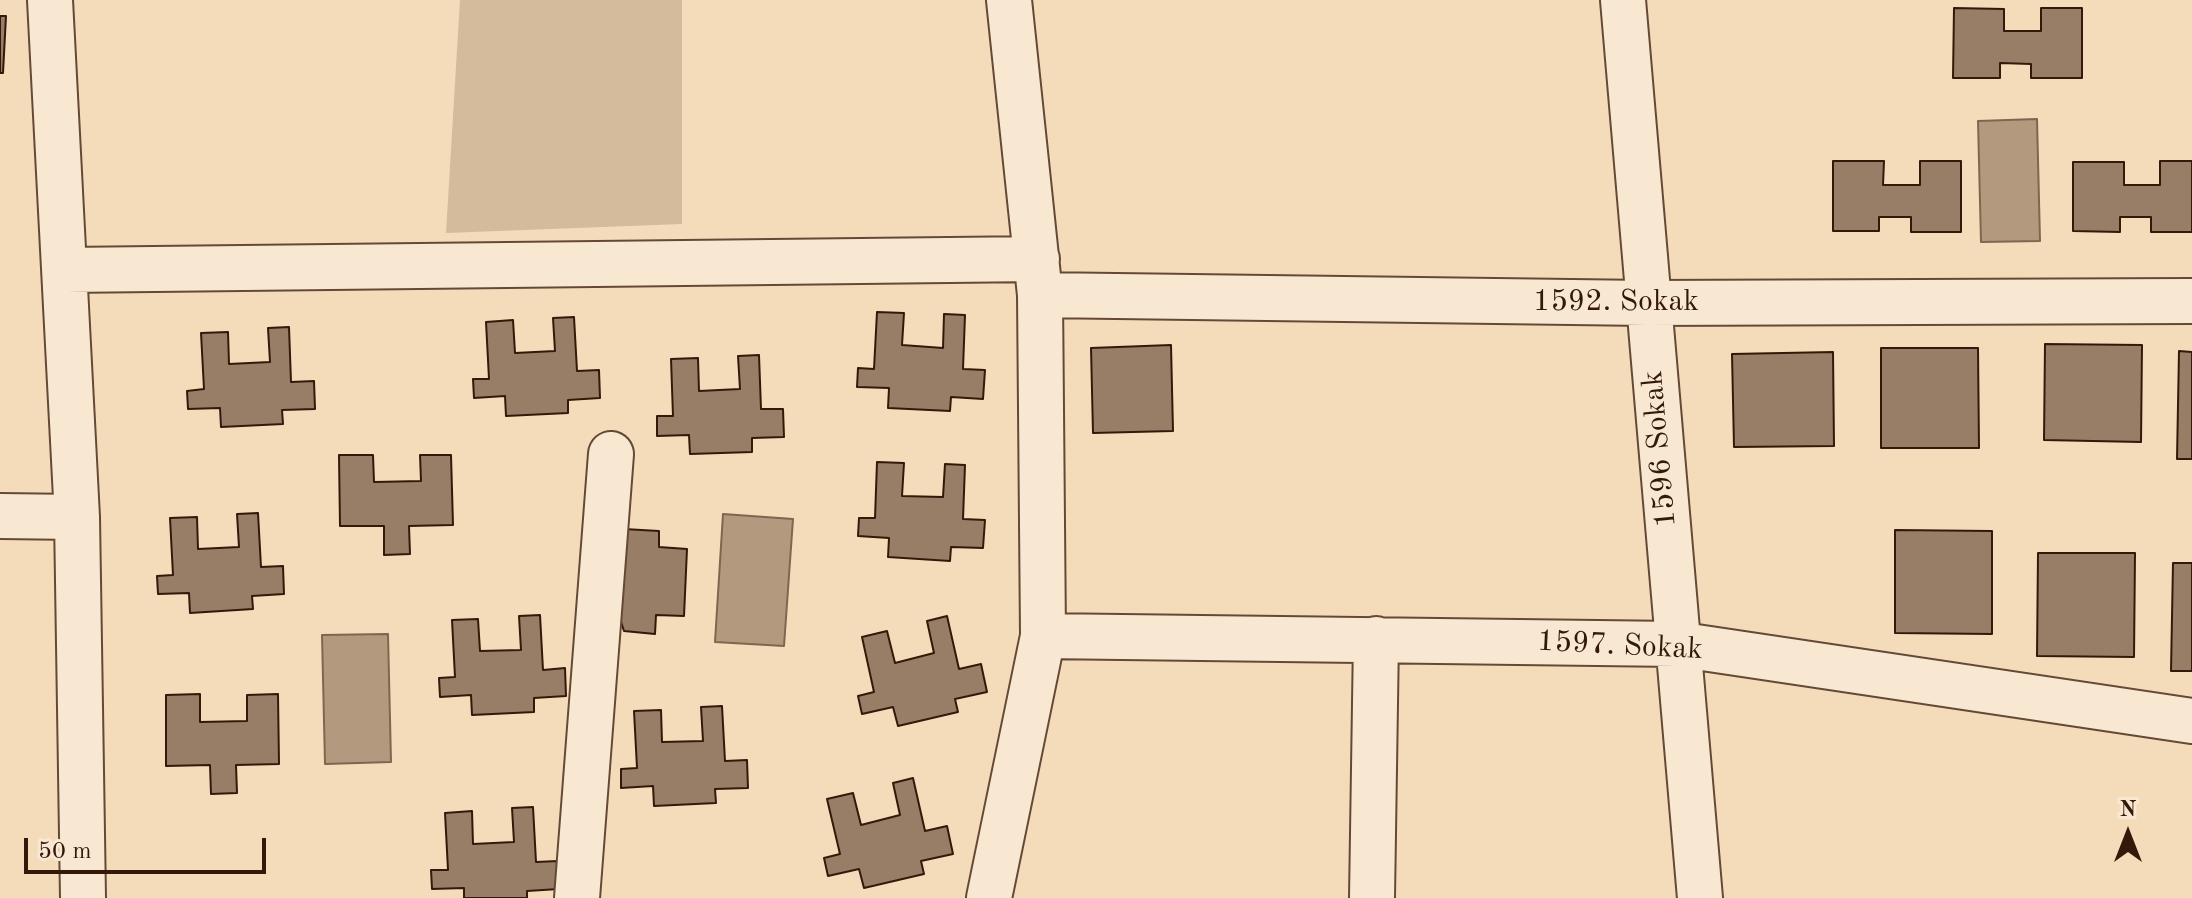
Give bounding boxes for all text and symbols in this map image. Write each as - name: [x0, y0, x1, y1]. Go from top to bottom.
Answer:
- street label: 1592. Sokak: [1533, 284, 1699, 320]
- street label: 1596 Sokak: [1635, 369, 1685, 529]
- street label: 1597. Sokak: [1536, 624, 1704, 668]
- north arrow: [2088, 794, 2168, 874]
- text: N: [2120, 799, 2136, 821]
- scale bar: [28, 822, 270, 872]
- text: 50 m: [38, 840, 92, 864]

